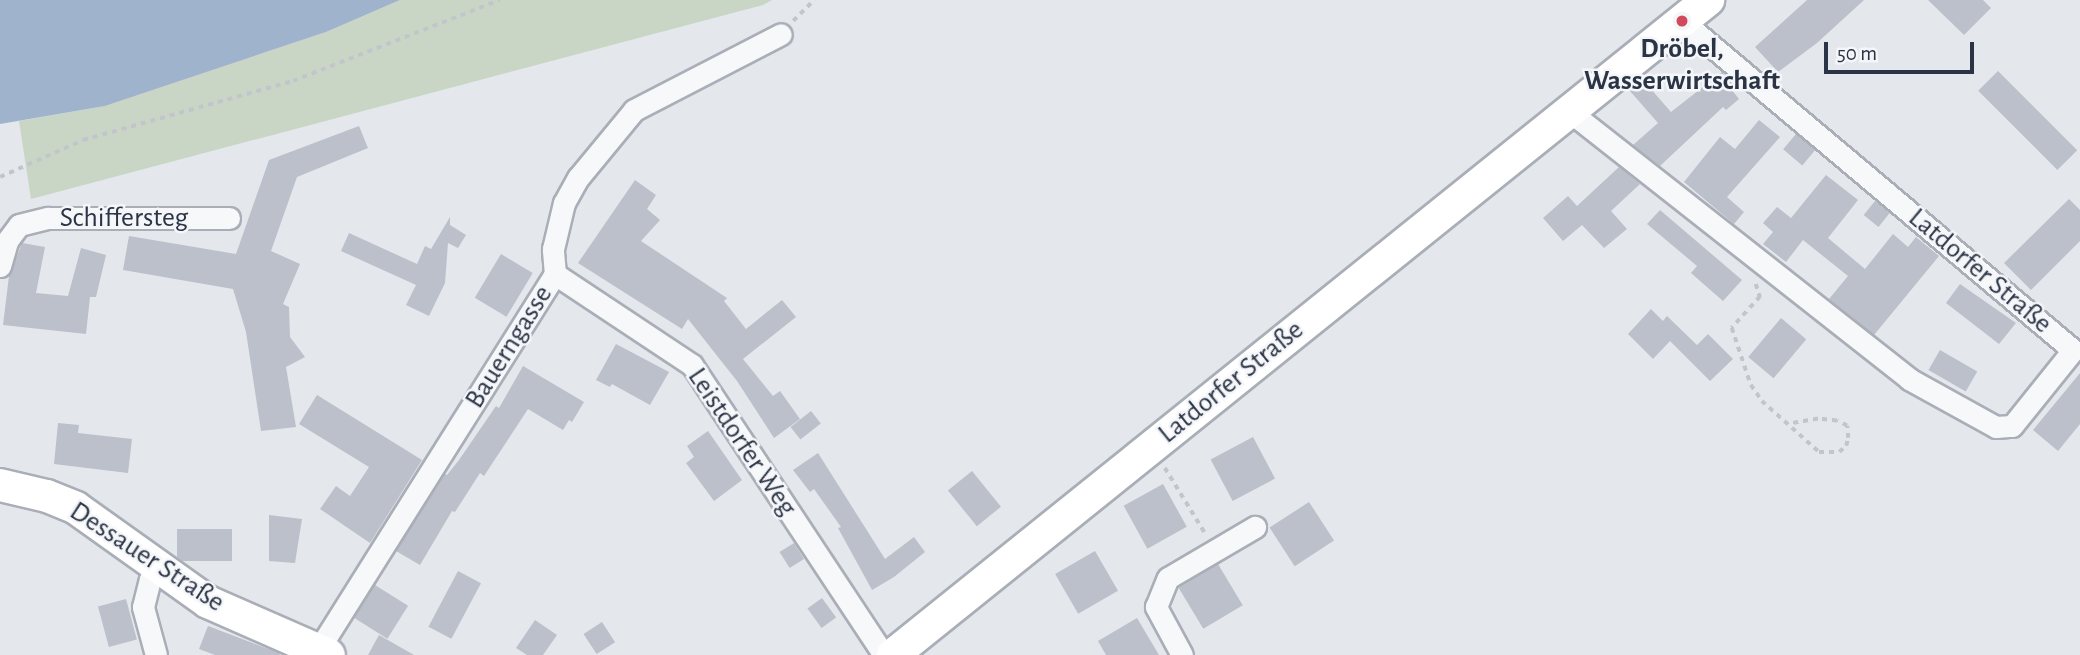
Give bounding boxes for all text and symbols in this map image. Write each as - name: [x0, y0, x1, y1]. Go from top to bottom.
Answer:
- marker: Dröbel, Wasserwirtschaft: [1674, 13, 1690, 29]
- scale bar: [1828, 28, 1979, 72]
- place label: Dröbel, Wasserwirtschaft: [1584, 32, 1780, 98]
- text: 50 m: [1837, 43, 1877, 64]
- street label: Schiffersteg: [60, 201, 188, 235]
- street label: Latdorfer Straße: [1901, 201, 2059, 341]
- street label: Bauerngasse: [458, 279, 560, 415]
- street label: Latdorfer Straße: [1152, 313, 1310, 451]
- street label: Leistdorfer Weg: [680, 362, 804, 522]
- street label: Dessauer Straße: [63, 495, 231, 619]

